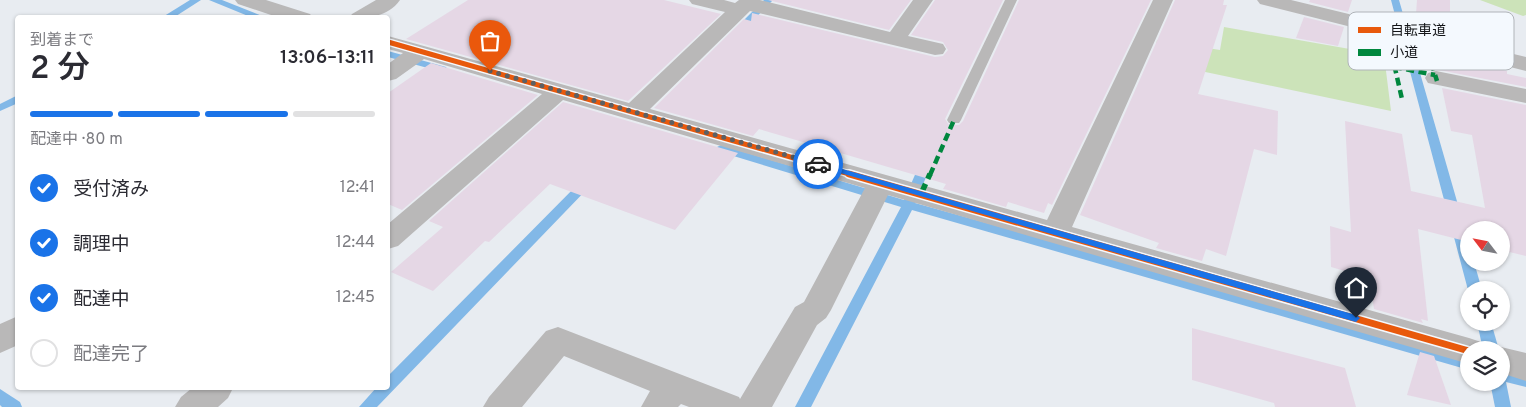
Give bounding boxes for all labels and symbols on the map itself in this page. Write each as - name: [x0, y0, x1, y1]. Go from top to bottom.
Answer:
- legend: [1348, 12, 1514, 70]
- pin: [469, 20, 511, 71]
- text: 自転車道: [1390, 23, 1446, 40]
- text: 小道: [1390, 45, 1418, 62]
- courier: [793, 139, 843, 189]
- north arrow: [1460, 221, 1510, 271]
- pin: [1335, 267, 1377, 318]

